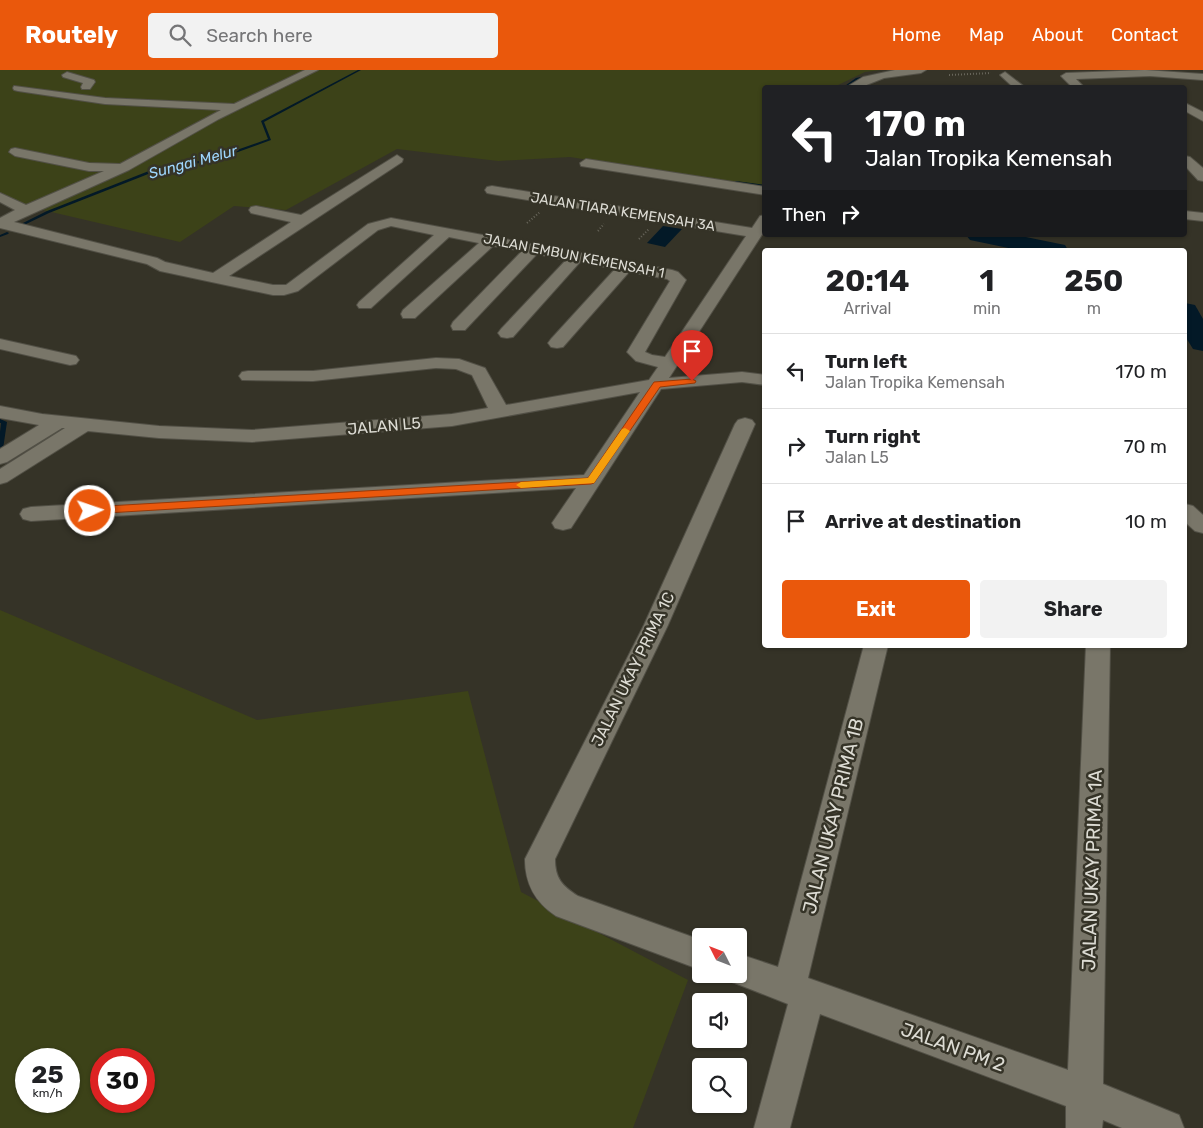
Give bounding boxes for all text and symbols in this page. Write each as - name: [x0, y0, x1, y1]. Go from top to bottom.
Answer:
- search box: [148, 13, 498, 58]
- text: Routely: [25, 21, 118, 49]
- icon: search: [166, 21, 194, 49]
- text: Search here: [206, 24, 313, 47]
- text: Home: [892, 24, 941, 46]
- text: Map: [969, 24, 1004, 46]
- text: About: [1032, 24, 1083, 46]
- text: Contact: [1111, 24, 1178, 46]
- text: 170 m: [865, 103, 966, 145]
- icon: left: [782, 105, 847, 170]
- water label: Sungai Melur: [147, 141, 241, 183]
- text: Jalan Tropika Kemensah: [865, 145, 1112, 172]
- street label: JALAN TIARA KEMENSAH 3A: [530, 189, 717, 235]
- icon: right: [836, 200, 864, 228]
- text: Then: [782, 203, 826, 226]
- street label: JALAN EMBUN KEMENSAH 1: [482, 230, 666, 282]
- text: 20:14: [825, 263, 910, 299]
- text: 1: [979, 263, 994, 299]
- text: 250: [1064, 263, 1124, 299]
- text: Arrival: [843, 299, 891, 318]
- text: min: [973, 299, 1001, 318]
- text: m: [1087, 299, 1101, 318]
- pin: [671, 330, 713, 381]
- icon: arrive: [678, 337, 706, 365]
- text: Turn left: [825, 350, 907, 373]
- icon: left: [782, 357, 810, 385]
- text: 170 m: [1116, 360, 1167, 383]
- text: Jalan Tropika Kemensah: [825, 373, 1005, 392]
- street label: JALAN L5: [346, 413, 422, 439]
- text: Turn right: [825, 425, 920, 448]
- icon: right: [782, 432, 810, 460]
- text: 70 m: [1124, 435, 1167, 458]
- text: Jalan L5: [825, 448, 889, 467]
- position arrow: [63, 484, 115, 536]
- icon: arrive: [782, 507, 810, 535]
- text: Arrive at destination: [825, 510, 1021, 533]
- text: 10 m: [1125, 510, 1167, 533]
- button: Exit: [782, 580, 970, 638]
- button: Share: [980, 580, 1167, 638]
- street label: JALAN UKAY PRIMA 1C: [587, 589, 679, 749]
- street label: JALAN UKAY PRIMA 1B: [798, 716, 868, 916]
- street label: JALAN UKAY PRIMA 1A: [1077, 769, 1107, 971]
- north arrow: [692, 928, 748, 982]
- map controls: [692, 928, 747, 1113]
- button: sound: [692, 993, 747, 1048]
- street label: JALAN PM 2: [898, 1018, 1008, 1076]
- speed limit sign: 30: [90, 1048, 155, 1113]
- button: search: [692, 1058, 747, 1113]
- text: 25: [31, 1060, 64, 1089]
- text: km/h: [33, 1086, 62, 1100]

